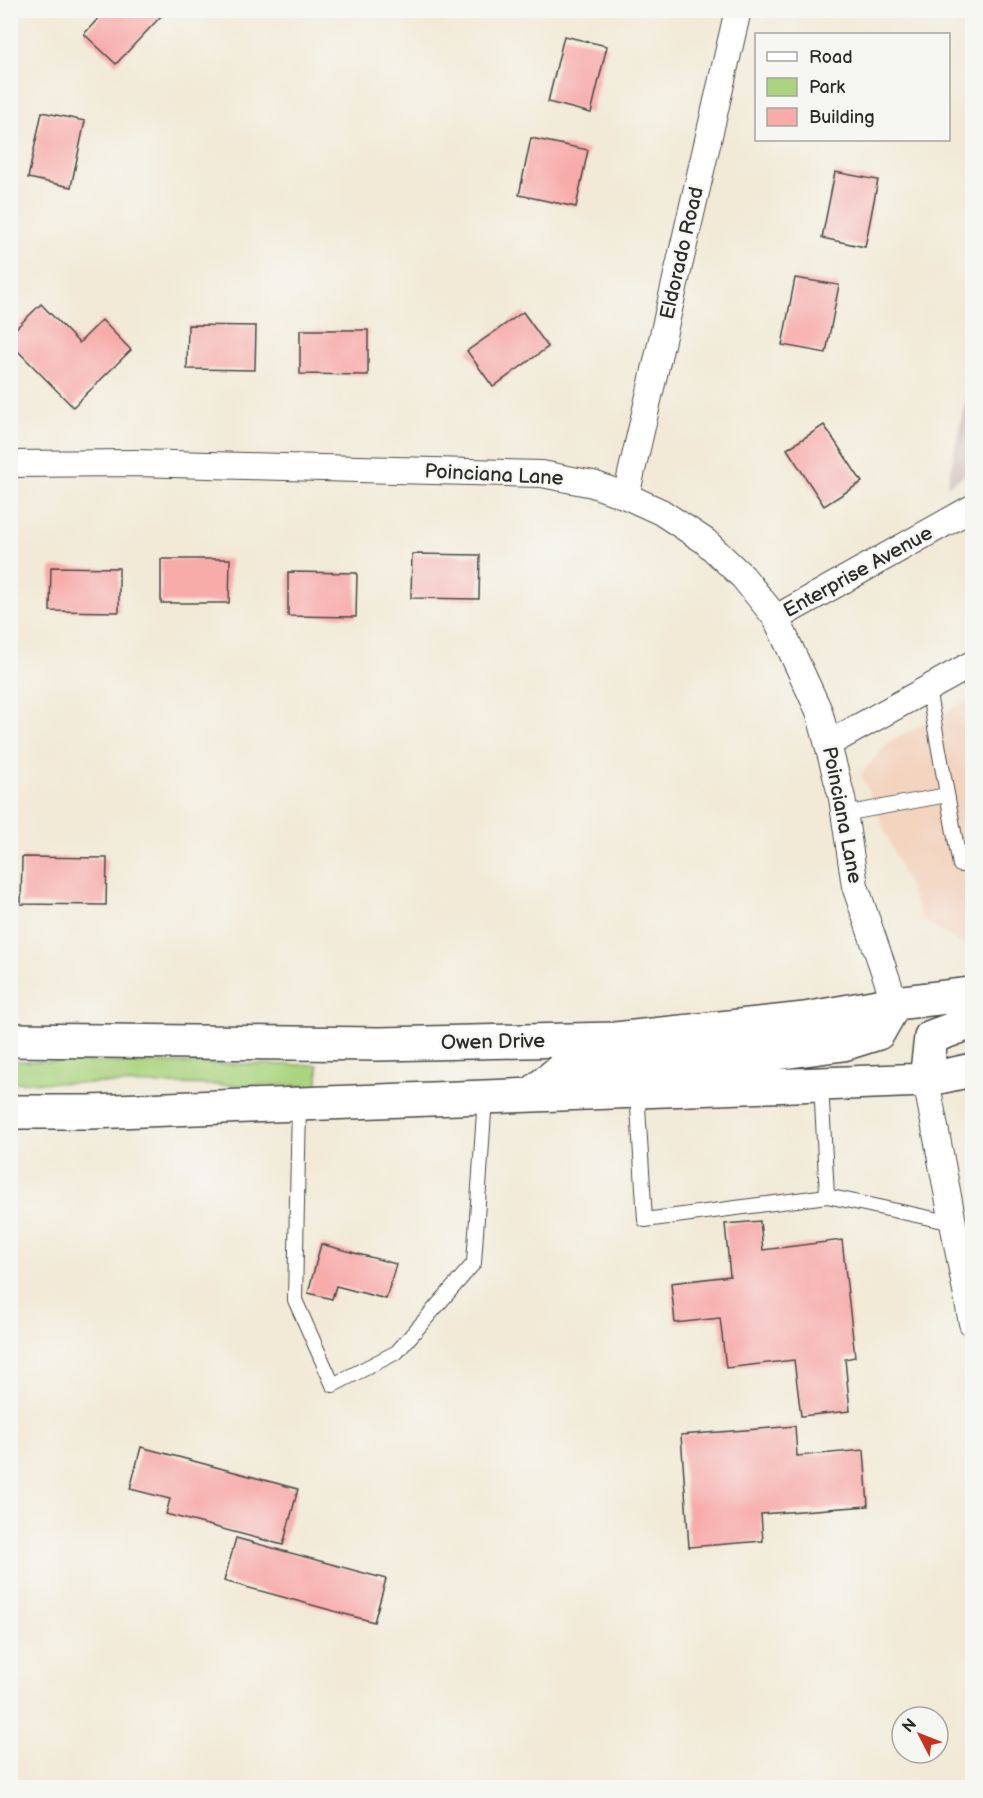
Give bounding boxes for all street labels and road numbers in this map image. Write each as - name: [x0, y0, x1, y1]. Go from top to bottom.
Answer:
- street label: Eldorado Road: [655, 185, 709, 321]
- street label: Poinciana Lane: [424, 459, 564, 491]
- street label: Enterprise Avenue: [779, 521, 937, 623]
- street label: Poinciana Lane: [817, 744, 867, 886]
- street label: Owen Drive: [441, 1029, 545, 1055]

